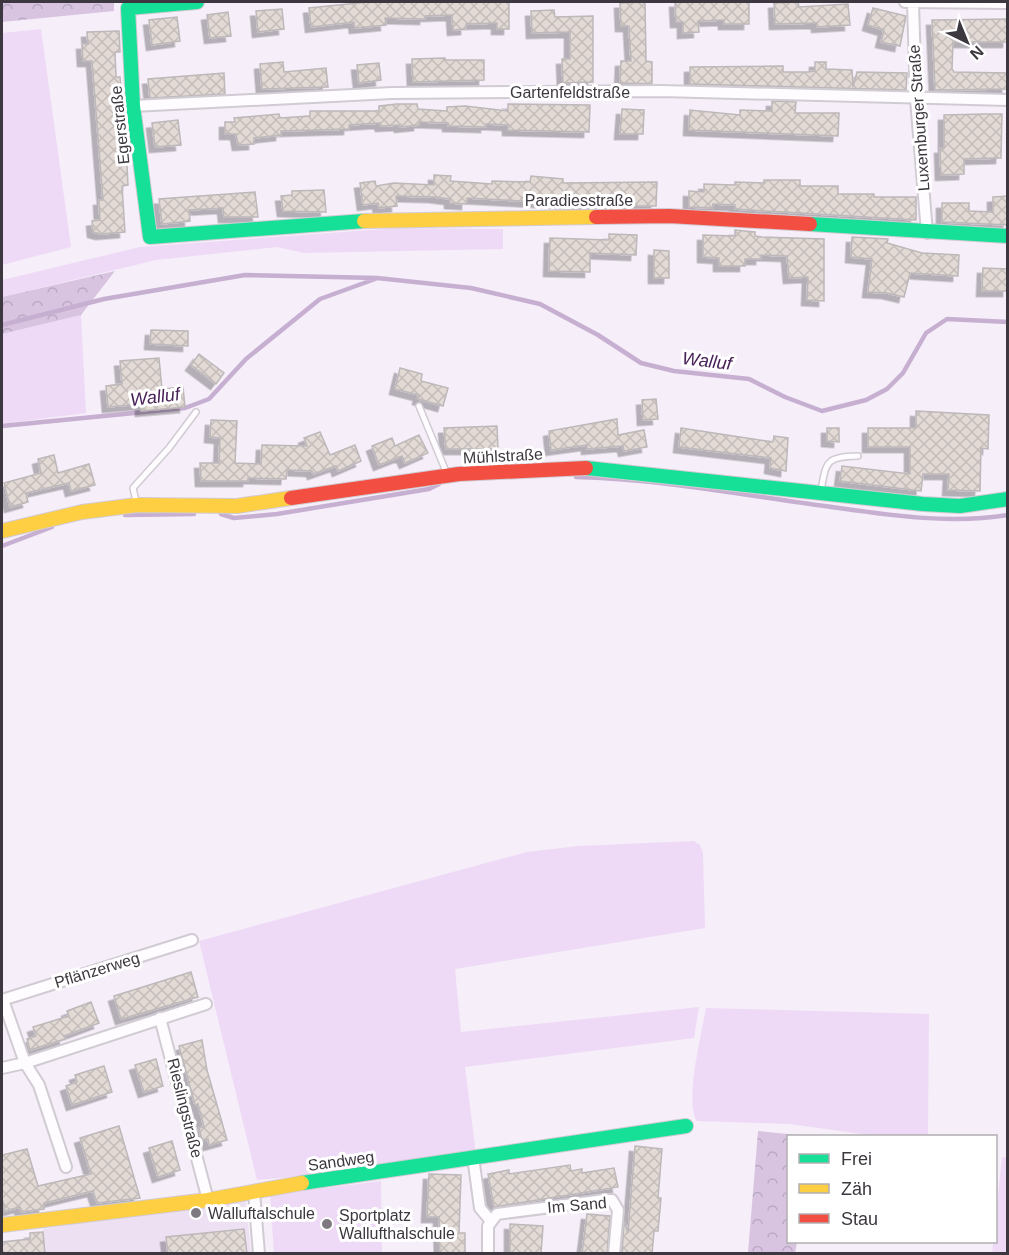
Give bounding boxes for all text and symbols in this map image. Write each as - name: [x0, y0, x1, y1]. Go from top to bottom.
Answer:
- north arrow: [937, 12, 997, 72]
- text: N: [967, 42, 987, 63]
- street label: Luxemburger Straße: [905, 44, 933, 192]
- street label: Gartenfeldstraße: [510, 84, 630, 101]
- street label: Egerstraße: [107, 85, 133, 165]
- street label: Paradiesstraße: [525, 192, 633, 209]
- water label: Walluf: [681, 348, 735, 374]
- water label: Walluf: [129, 384, 183, 410]
- street label: Mühlstraße: [463, 445, 543, 467]
- street label: Pflänzerweg: [52, 949, 142, 991]
- street label: Rieslingstraße: [164, 1056, 206, 1160]
- legend: [787, 1135, 997, 1243]
- street label: Sandweg: [307, 1148, 375, 1174]
- text: Frei: [841, 1149, 872, 1169]
- text: Zäh: [841, 1179, 872, 1199]
- street label: Im Sand: [547, 1194, 607, 1216]
- place label: Walluftalschule: [208, 1205, 315, 1222]
- marker: Walluftalschule: [189, 1206, 203, 1220]
- place label: Sportplatz Wallufthalschule: [339, 1207, 455, 1242]
- text: Stau: [841, 1209, 878, 1229]
- marker: Sportplatz Wallufthalschule: [320, 1217, 334, 1231]

